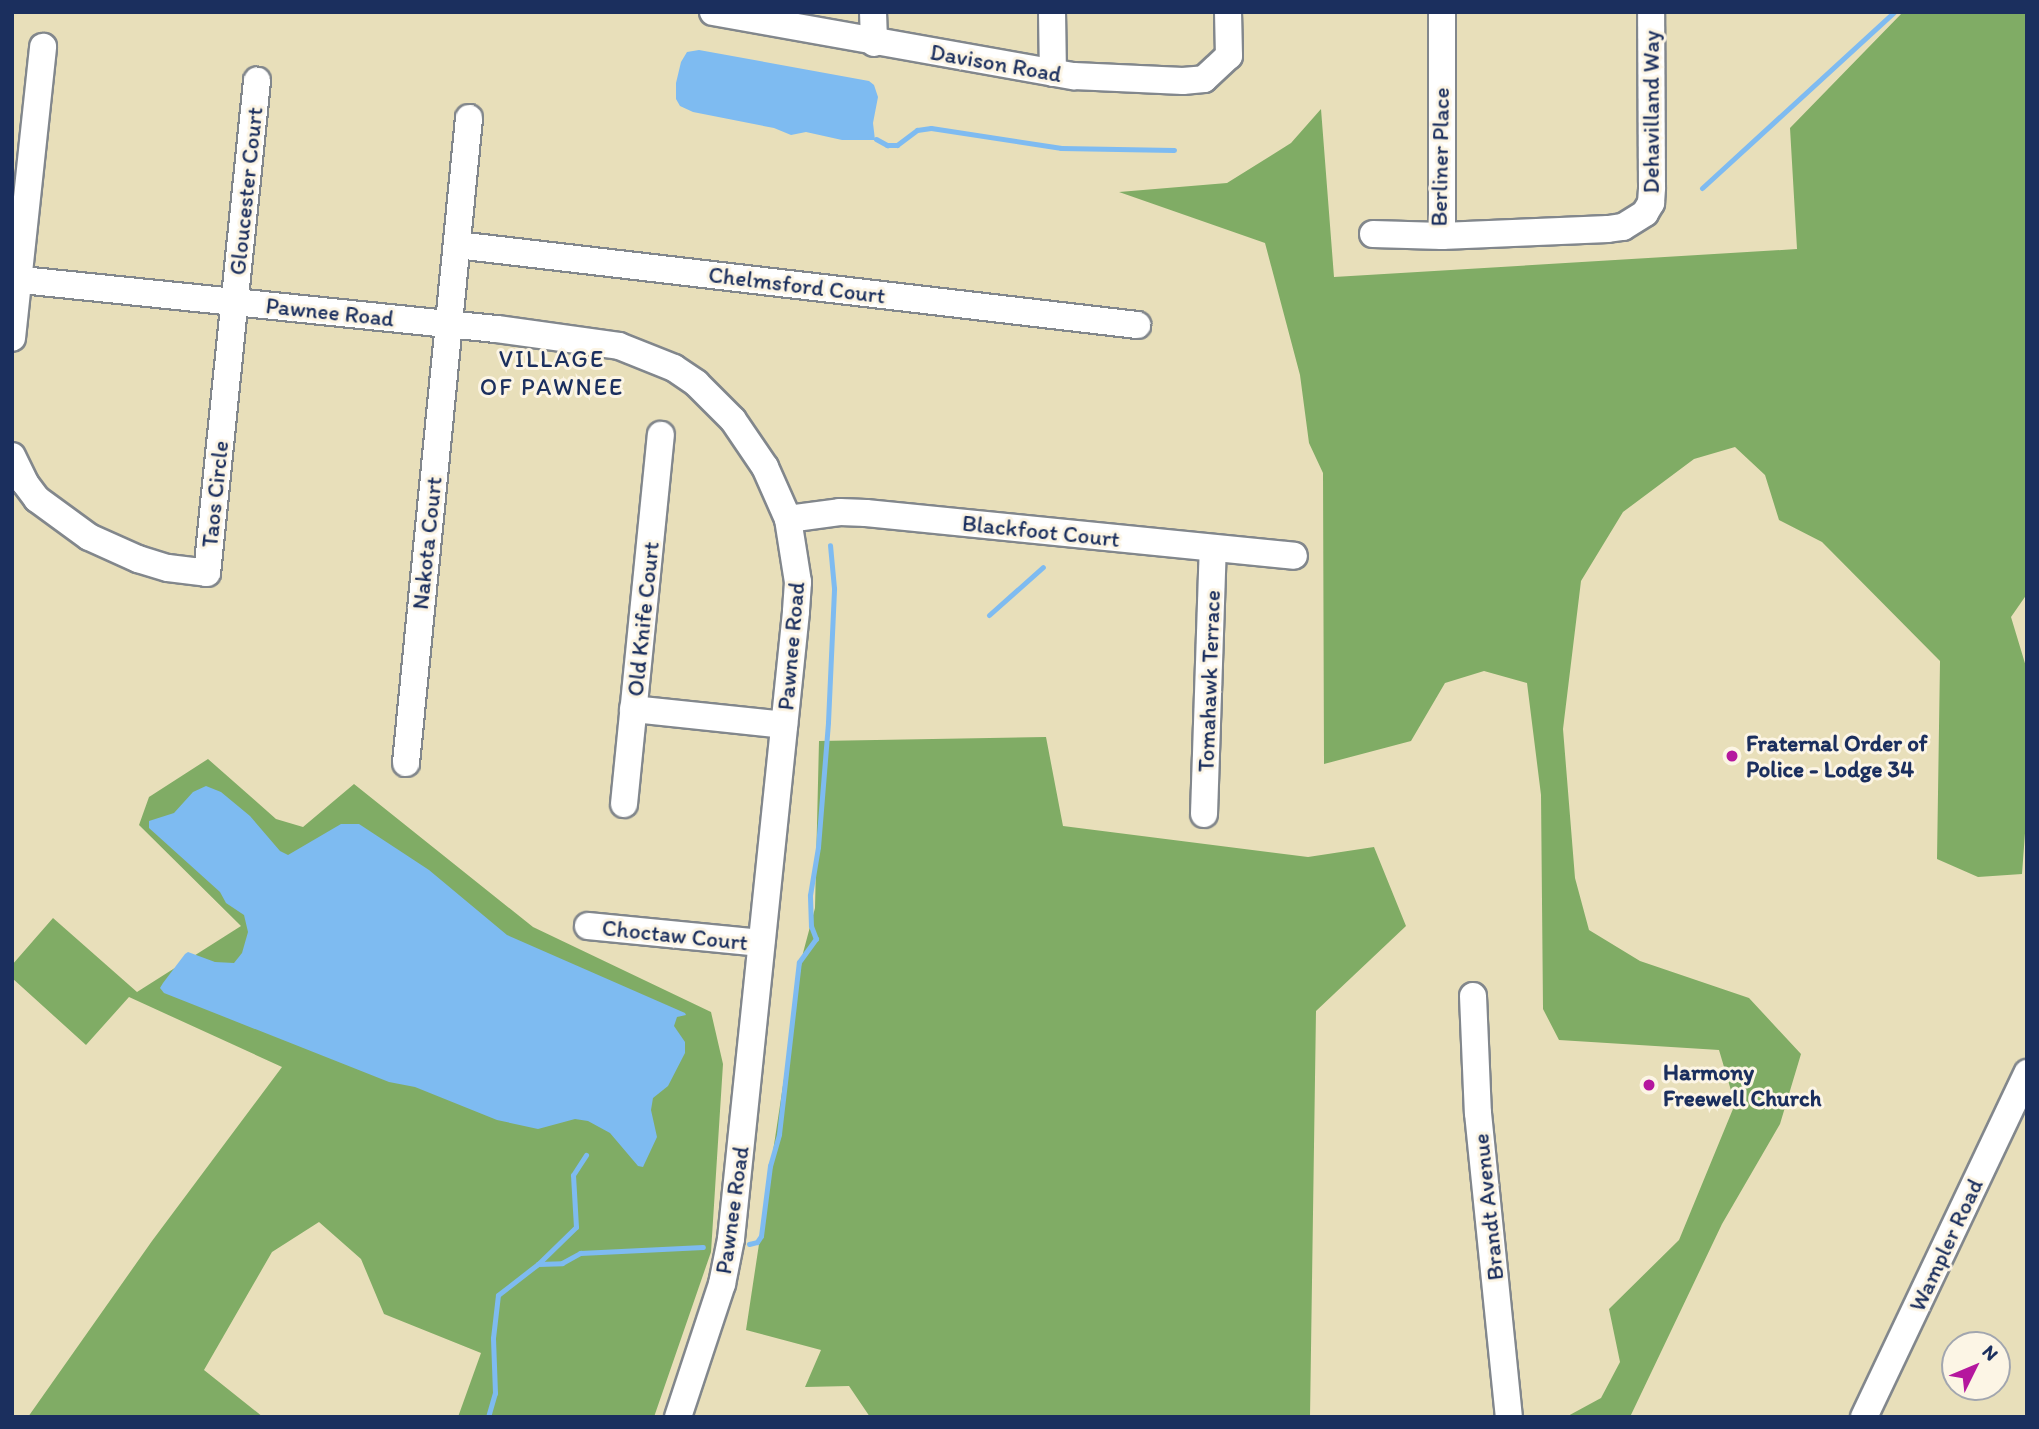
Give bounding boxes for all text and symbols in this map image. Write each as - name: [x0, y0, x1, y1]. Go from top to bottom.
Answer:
- street label: Dehavilland Way: [1637, 31, 1665, 193]
- street label: Davison Road: [928, 38, 1064, 88]
- street label: Berliner Place: [1425, 87, 1455, 227]
- street label: Gloucester Court: [223, 106, 269, 276]
- street label: Chelmsford Court: [707, 260, 887, 310]
- street label: Pawnee Road: [264, 292, 396, 332]
- district label: VILLAGE OF PAWNEE: [481, 345, 623, 401]
- street label: Taos Circle: [196, 439, 234, 549]
- street label: Nakota Court: [406, 475, 448, 611]
- street label: Blackfoot Court: [961, 509, 1121, 553]
- street label: Old Knife Court: [621, 540, 665, 698]
- street label: Pawnee Road: [772, 581, 810, 711]
- street label: Tomahawk Terrace: [1192, 590, 1226, 772]
- place label: Fraternal Order of Police - Lodge 34: [1746, 729, 1928, 783]
- marker: Fraternal Order of Police - Lodge 34: [1724, 748, 1740, 764]
- street label: Choctaw Court: [600, 914, 750, 956]
- place label: Harmony Freewell Church: [1663, 1058, 1822, 1112]
- marker: Harmony Freewell Church: [1641, 1077, 1657, 1093]
- street label: Brandt Avenue: [1467, 1133, 1509, 1281]
- street label: Pawnee Road: [709, 1144, 755, 1276]
- street label: Wampler Road: [1903, 1174, 1989, 1316]
- north arrow: [1941, 1331, 2011, 1401]
- text: N: [1977, 1340, 2003, 1365]

